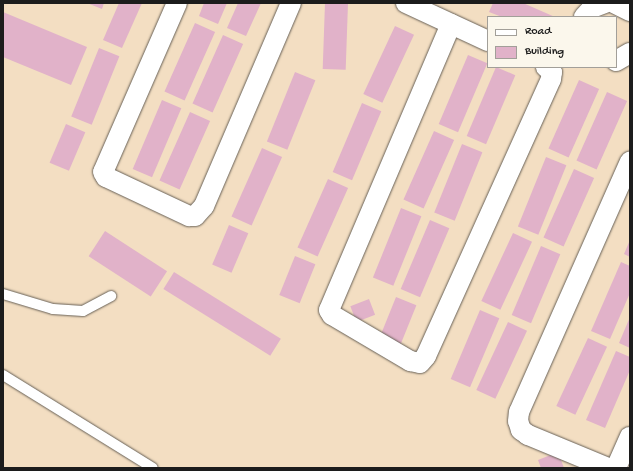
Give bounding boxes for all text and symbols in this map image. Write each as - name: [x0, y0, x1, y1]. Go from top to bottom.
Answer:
- legend: [487, 16, 617, 68]
- text: Road: [525, 25, 551, 39]
- text: Building: [525, 45, 564, 59]

